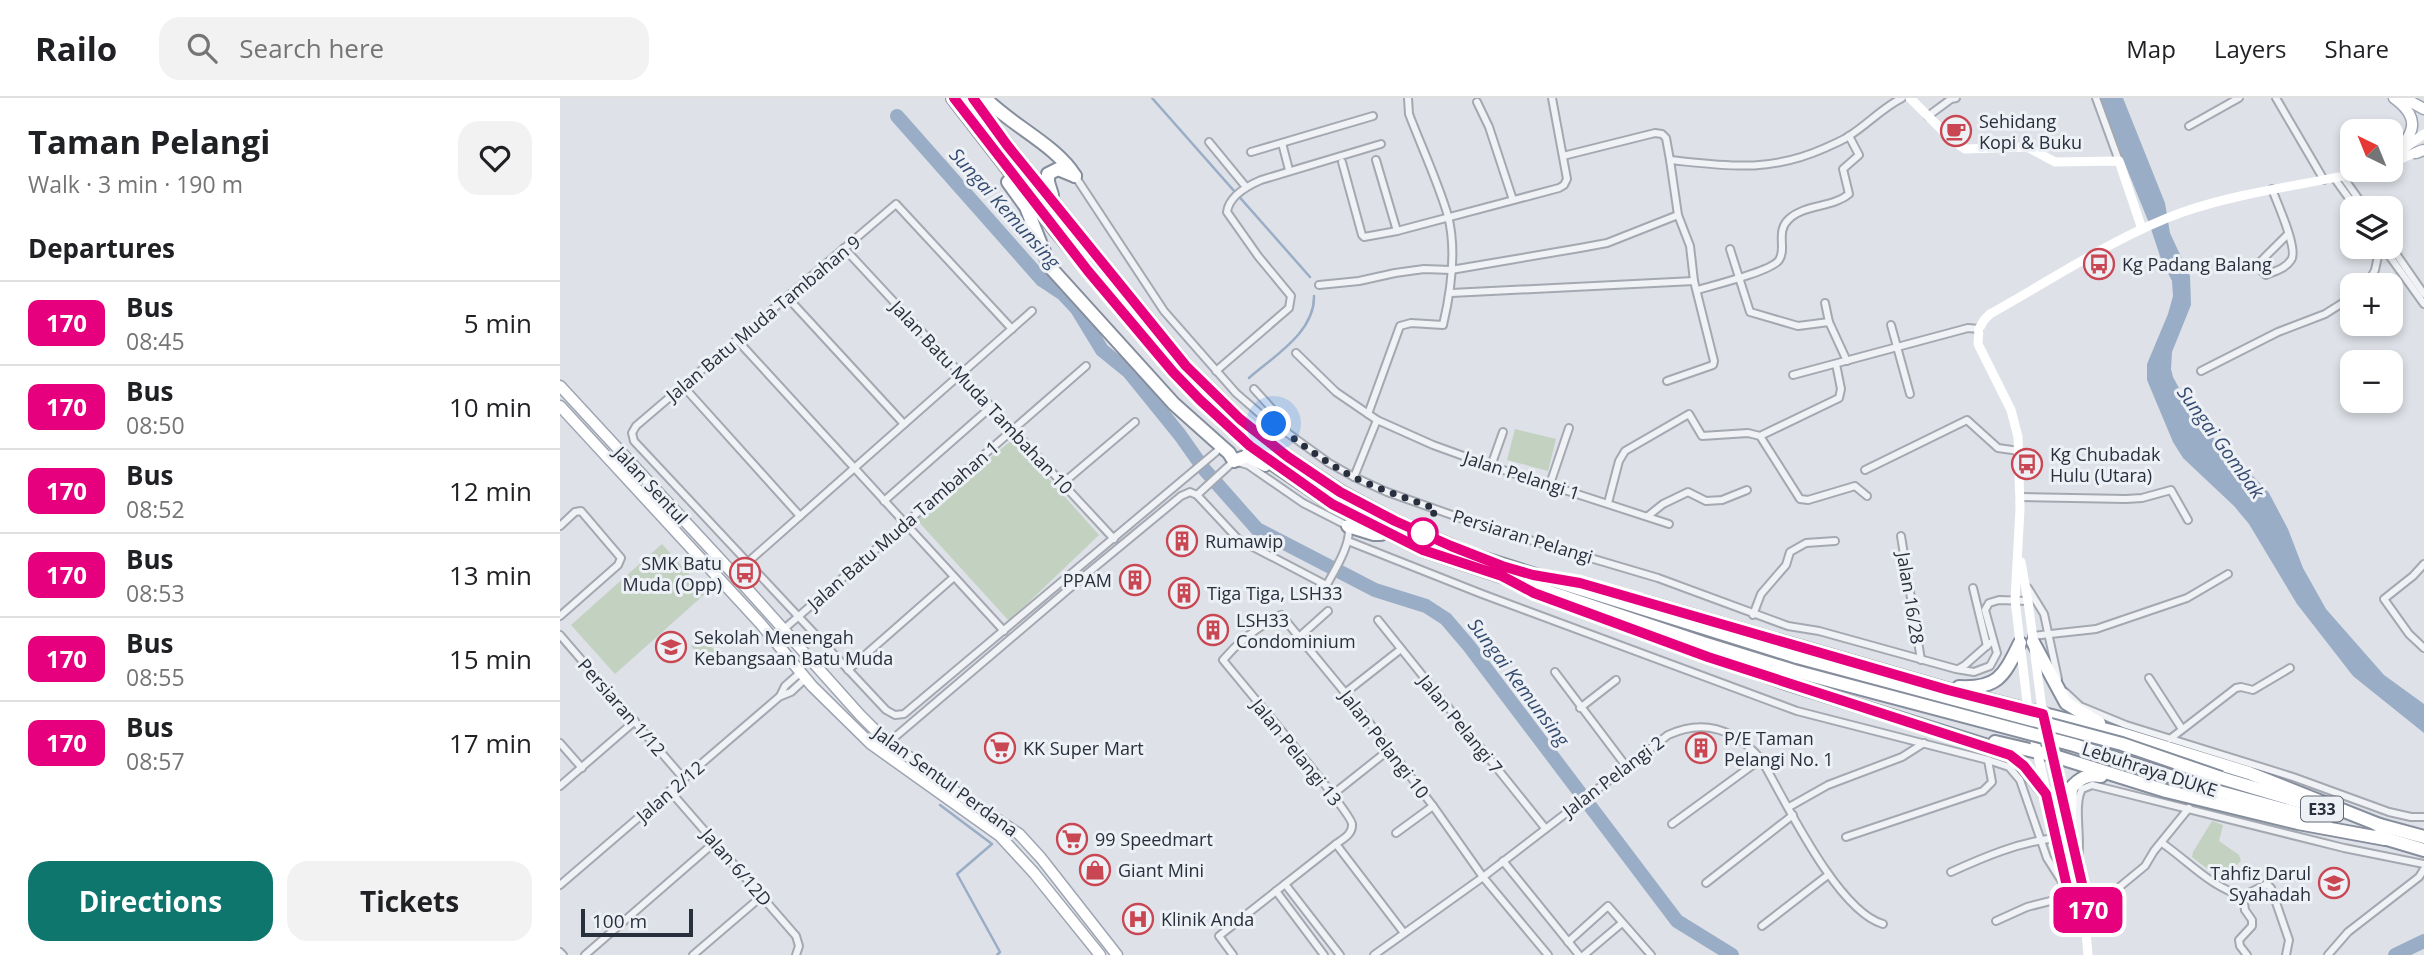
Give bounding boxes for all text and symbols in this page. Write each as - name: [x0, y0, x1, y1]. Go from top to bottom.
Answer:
- search box: [159, 17, 649, 80]
- text: Railo: [35, 26, 117, 71]
- icon: search: [183, 29, 221, 67]
- text: Search here: [239, 30, 384, 66]
- text: Map: [2126, 32, 2176, 65]
- text: Layers: [2214, 32, 2287, 65]
- text: Share: [2325, 32, 2389, 65]
- place label: Sehidang Kopi & Buku: [1979, 109, 2082, 154]
- cafe icon: Sehidang Kopi & Buku: [1939, 114, 1973, 148]
- text: Taman Pelangi: [28, 119, 270, 164]
- north arrow: [2340, 119, 2403, 182]
- map controls: [2340, 119, 2403, 413]
- button: heart: [458, 121, 532, 195]
- water label: Sungai Kemunsing: [944, 142, 1067, 275]
- text: Walk · 3 min · 190 m: [28, 168, 243, 200]
- button: layers: [2340, 196, 2403, 259]
- text: Departures: [28, 230, 175, 266]
- street label: Jalan Batu Muda Tambahan 9: [659, 230, 865, 408]
- bus stop icon: Kg Padang Balang: [2082, 247, 2116, 281]
- place label: Kg Padang Balang: [2122, 252, 2272, 276]
- button: +: [2340, 273, 2403, 336]
- text: Bus: [126, 289, 173, 325]
- street label: Jalan Batu Muda Tambahan 10: [884, 293, 1078, 499]
- text: 5 min: [464, 305, 532, 341]
- text: 170: [46, 306, 87, 339]
- text: 08:45: [126, 325, 185, 357]
- button: −: [2340, 350, 2403, 413]
- text: Bus: [126, 373, 173, 409]
- water label: Sungai Gombak: [2171, 381, 2271, 504]
- text: 10 min: [449, 389, 532, 425]
- text: 170: [46, 390, 87, 423]
- your location: [1256, 406, 1291, 441]
- text: 08:50: [126, 409, 185, 441]
- street label: Jalan Batu Muda Tambahan 1: [801, 435, 1004, 616]
- street label: Jalan Sentul: [607, 439, 693, 529]
- place label: Kg Chubadak Hulu (Utara): [2050, 442, 2161, 487]
- street label: Jalan Pelangi 1: [1459, 444, 1583, 505]
- bus stop icon: Kg Chubadak Hulu (Utara): [2010, 447, 2044, 481]
- text: Bus: [126, 457, 173, 493]
- text: 12 min: [449, 473, 532, 509]
- text: 170: [46, 474, 87, 507]
- text: 08:52: [126, 493, 185, 525]
- street label: Persiaran Pelangi: [1450, 503, 1596, 569]
- unlabelled marker: [1408, 518, 1438, 548]
- building icon: Rumawip: [1165, 524, 1199, 558]
- place label: Rumawip: [1205, 529, 1283, 553]
- text: Bus: [126, 541, 173, 577]
- street label: Jalan 16/28: [1892, 548, 1930, 646]
- place label: SMK Batu Muda (Opp): [622, 551, 722, 596]
- bus stop icon: SMK Batu Muda (Opp): [728, 556, 762, 590]
- text: 13 min: [449, 557, 532, 593]
- text: 170: [46, 558, 87, 591]
- building icon: PPAM: [1118, 563, 1152, 597]
- place label: PPAM: [1063, 568, 1112, 592]
- building icon: Tiga Tiga, LSH33: [1167, 576, 1201, 610]
- text: 08:53: [126, 577, 185, 609]
- place label: Tiga Tiga, LSH33: [1207, 581, 1343, 605]
- place label: LSH33 Condominium: [1236, 608, 1356, 653]
- building icon: LSH33 Condominium: [1196, 613, 1230, 647]
- water label: Sungai Kemunsing: [1462, 613, 1576, 752]
- text: Bus: [126, 625, 173, 661]
- place label: Sekolah Menengah Kebangsaan Batu Muda: [694, 625, 893, 670]
- school or university icon: Sekolah Menengah Kebangsaan Batu Muda: [654, 630, 688, 664]
- text: 15 min: [449, 641, 532, 677]
- text: 170: [46, 642, 87, 675]
- street label: Persiaran 1/12: [573, 653, 671, 761]
- text: 08:55: [126, 661, 185, 693]
- street label: Jalan Pelangi 7: [1412, 668, 1508, 779]
- street label: Jalan Pelangi 10: [1334, 683, 1435, 803]
- street label: Jalan Pelangi 13: [1245, 692, 1348, 811]
- text: Bus: [126, 709, 173, 745]
- street label: Jalan Sentul Perdana: [867, 719, 1023, 842]
- text: 17 min: [449, 725, 532, 761]
- text: 170: [46, 726, 87, 759]
- place label: P/E Taman Pelangi No. 1: [1724, 726, 1834, 771]
- street label: Jalan Pelangi 2: [1556, 730, 1669, 823]
- supermarket icon: KK Super Mart: [983, 731, 1017, 765]
- building icon: P/E Taman Pelangi No. 1: [1684, 731, 1718, 765]
- place label: KK Super Mart: [1023, 736, 1144, 760]
- street label: Lebuhraya DUKE: [2079, 736, 2221, 802]
- text: 08:57: [126, 745, 185, 777]
- street label: Jalan 2/12: [629, 755, 709, 828]
- road number: E33: [2301, 796, 2343, 822]
- street label: Jalan 6/12D: [695, 822, 777, 911]
- supermarket icon: 99 Speedmart: [1055, 822, 1089, 856]
- place label: 99 Speedmart: [1095, 827, 1213, 851]
- shop icon: Giant Mini: [1078, 853, 1112, 887]
- place label: Giant Mini: [1118, 858, 1204, 882]
- button: Directions: [28, 861, 273, 941]
- button: Tickets: [287, 861, 532, 941]
- place label: Tahfiz Darul Syahadah: [2210, 861, 2311, 906]
- school or university icon: Tahfiz Darul Syahadah: [2317, 866, 2351, 900]
- line badge: 170: [2048, 887, 2128, 933]
- text: 170: [2067, 893, 2109, 926]
- hospital icon: Klinik Anda: [1121, 902, 1155, 936]
- scale bar: [581, 906, 693, 938]
- place label: Klinik Anda: [1161, 907, 1254, 931]
- text: 100 m: [592, 908, 647, 934]

